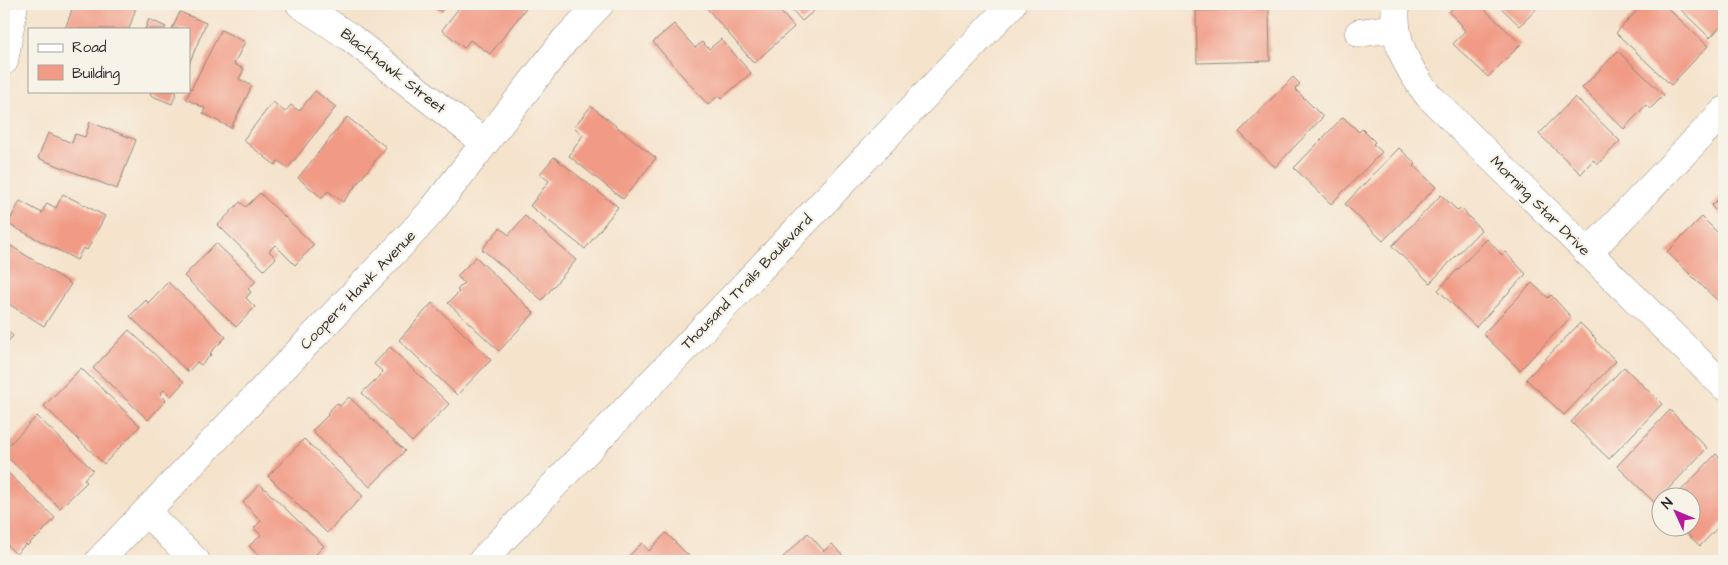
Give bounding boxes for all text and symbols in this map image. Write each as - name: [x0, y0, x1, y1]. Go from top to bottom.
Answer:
- street label: Blackhawk Street: [336, 23, 450, 119]
- legend: [28, 28, 190, 92]
- text: Road: [72, 37, 107, 58]
- text: Building: [72, 63, 120, 85]
- street label: Morning Star Drive: [1485, 151, 1595, 261]
- street label: Thousand Trails Boulevard: [677, 209, 818, 354]
- street label: Coopers Hawk Avenue: [295, 226, 421, 354]
- north arrow: [1650, 488, 1700, 538]
- text: N: [1657, 493, 1678, 514]

